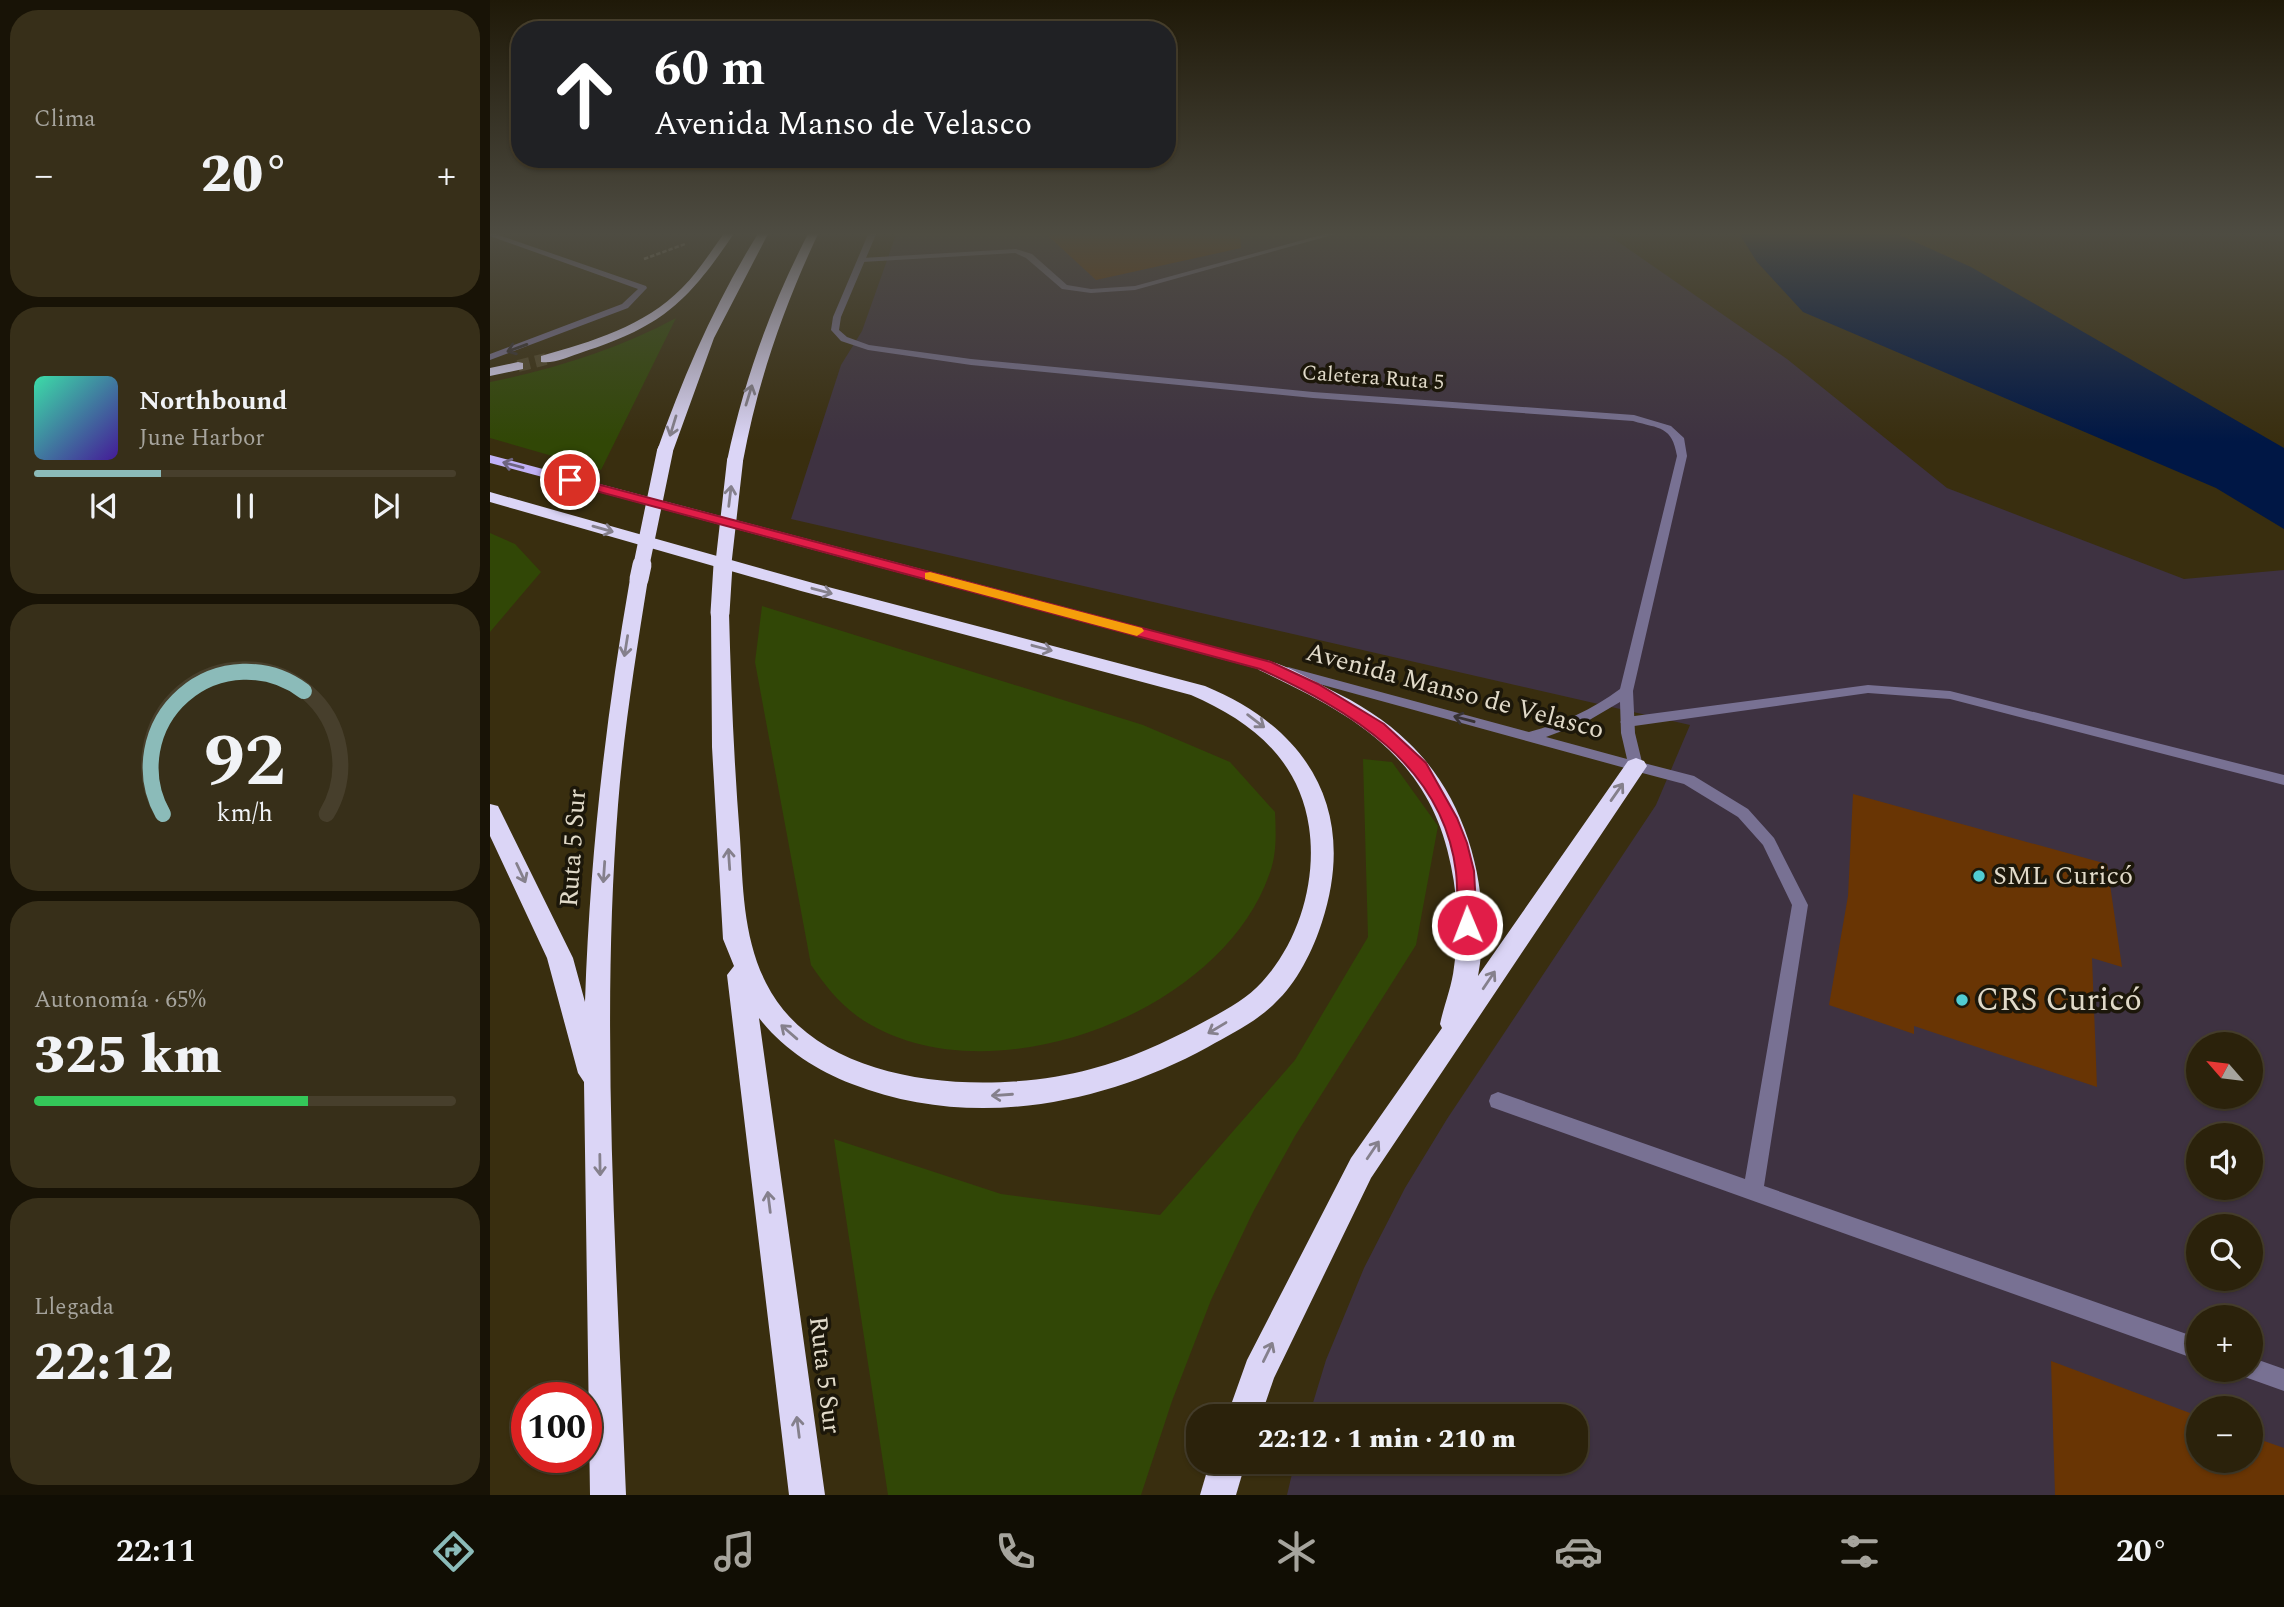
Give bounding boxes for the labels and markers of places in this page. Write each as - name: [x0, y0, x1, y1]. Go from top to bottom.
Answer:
- pin: [540, 450, 600, 510]
- place label: SML Curicó: [1993, 856, 2133, 896]
- marker: SML Curicó: [1971, 868, 1987, 884]
- place label: CRS Curicó: [1976, 976, 2142, 1025]
- marker: CRS Curicó: [1954, 992, 1970, 1008]

